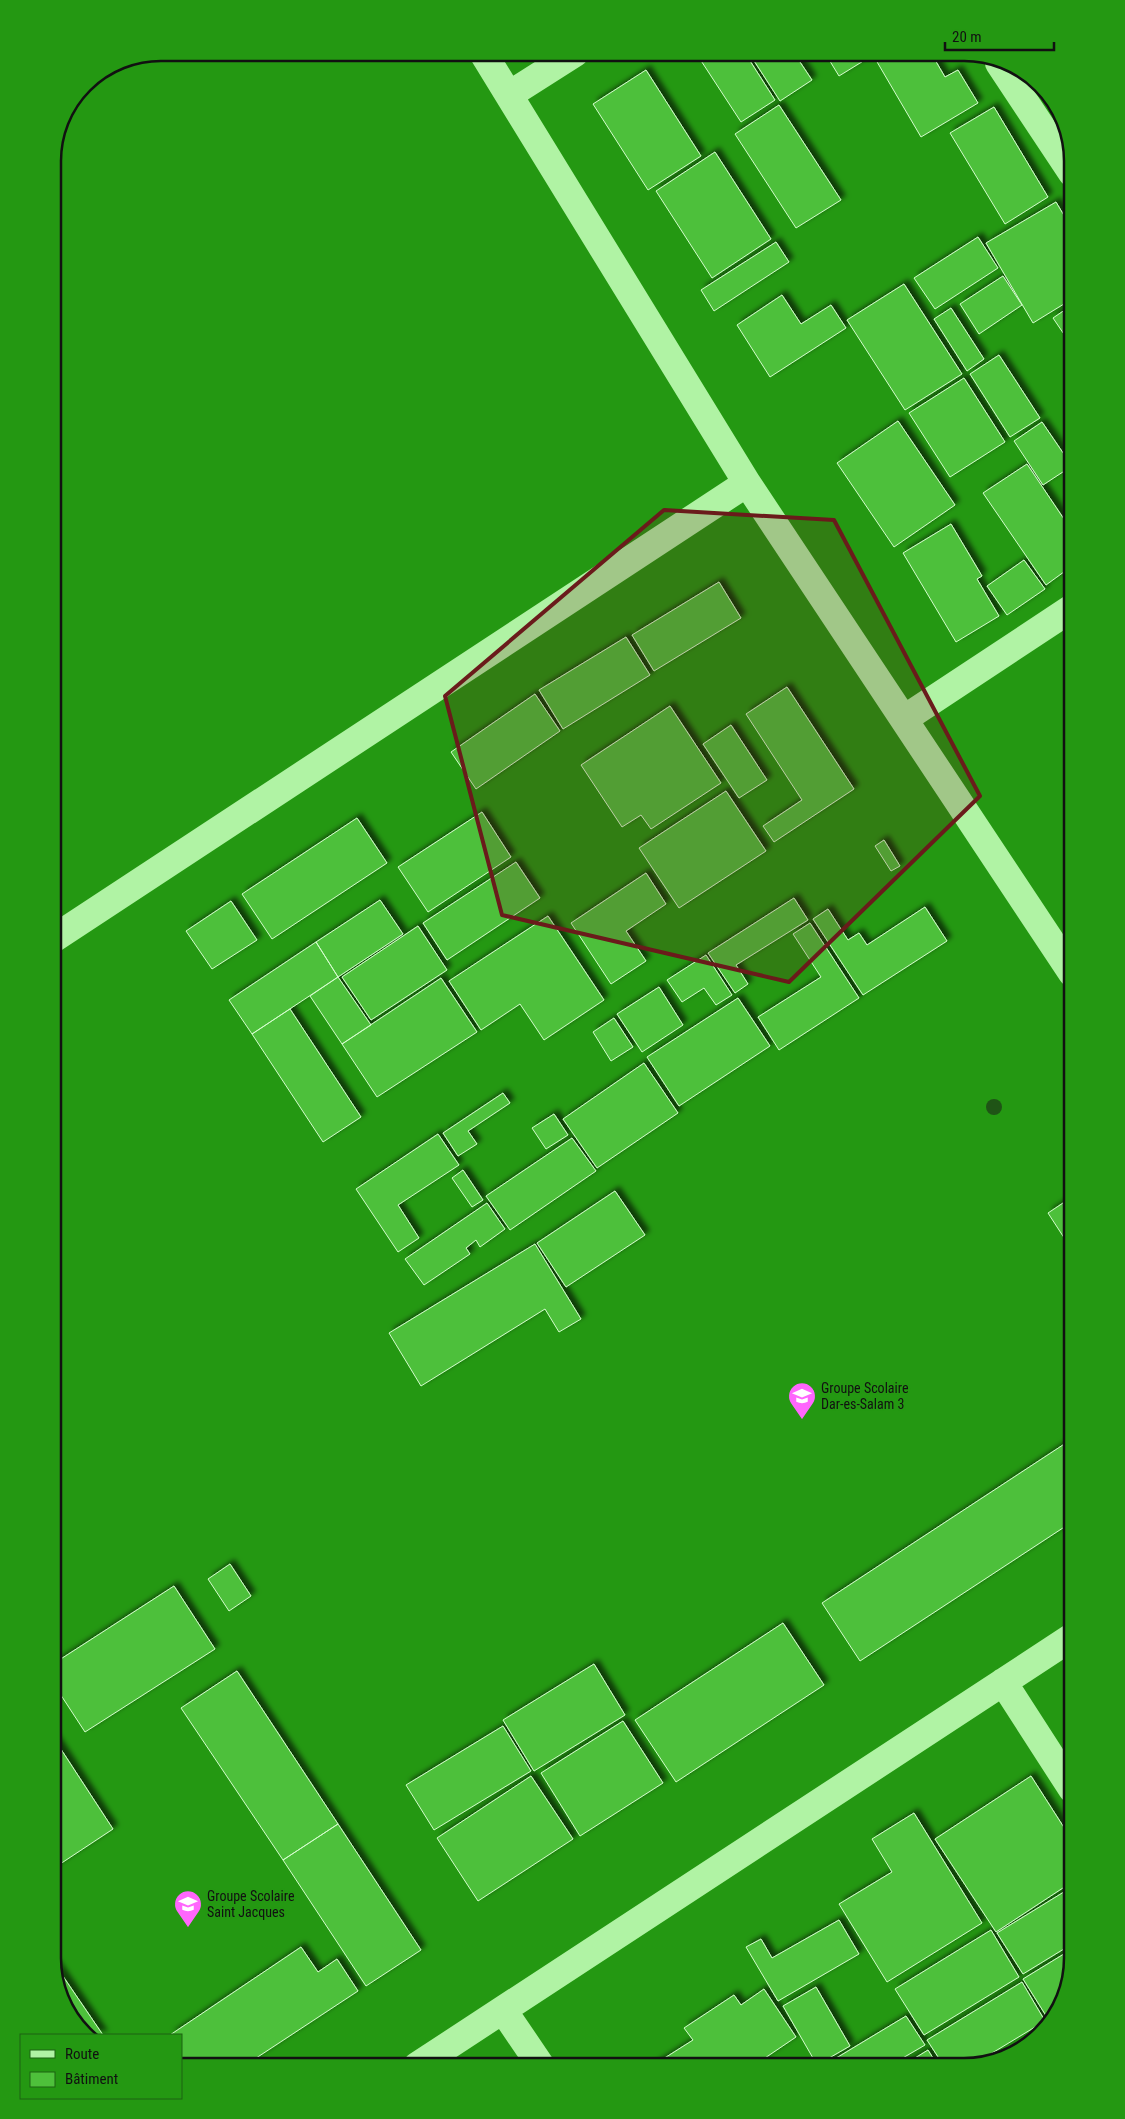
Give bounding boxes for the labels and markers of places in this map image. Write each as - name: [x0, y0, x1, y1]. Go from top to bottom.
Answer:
- place label: Groupe Scolaire Dar-es-Salam 3: [821, 1380, 909, 1412]
- school or university icon: Groupe Scolaire Dar-es-Salam 3: [787, 1381, 817, 1420]
- place label: Groupe Scolaire Saint Jacques: [207, 1888, 295, 1920]
- school or university icon: Groupe Scolaire Saint Jacques: [173, 1889, 203, 1928]

